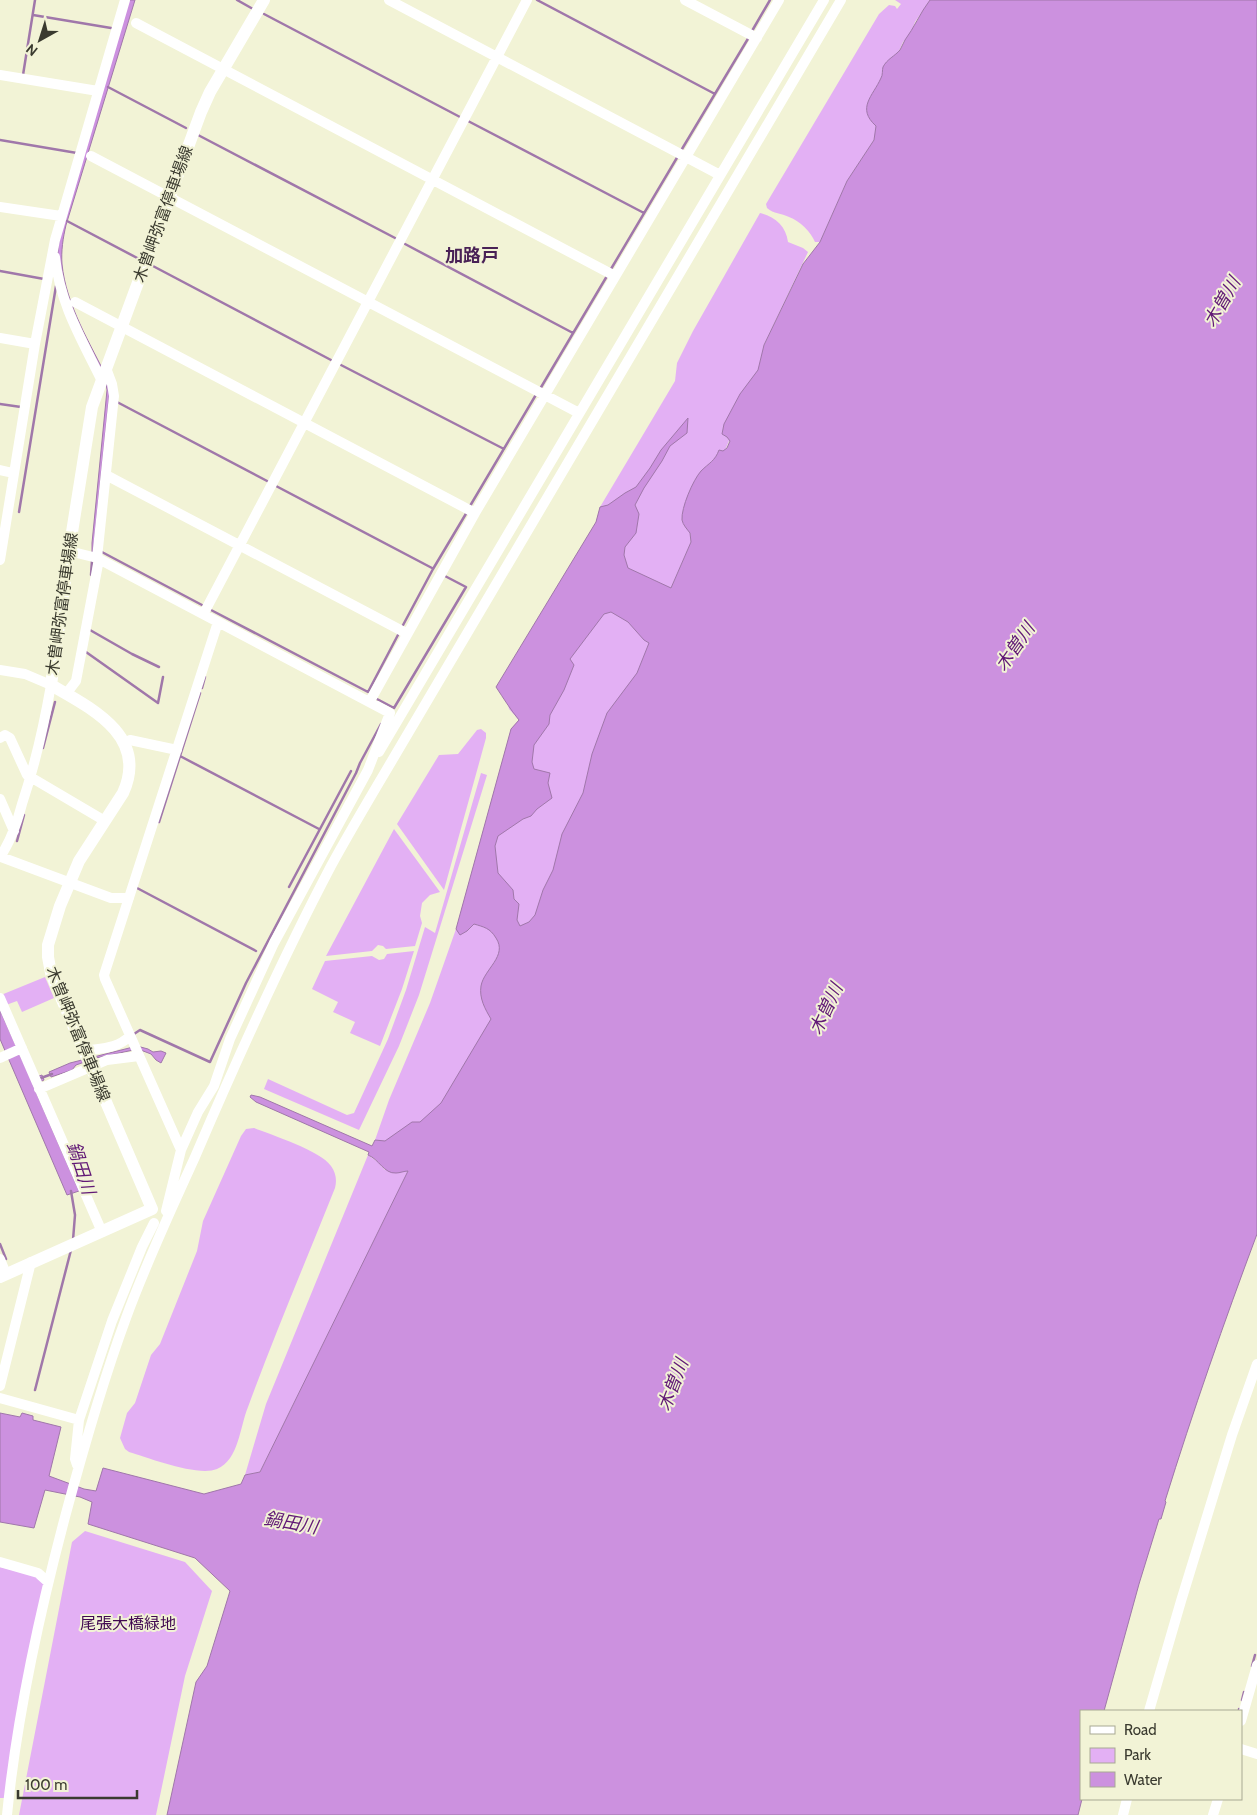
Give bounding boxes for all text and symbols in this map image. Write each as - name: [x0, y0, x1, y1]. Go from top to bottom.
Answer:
- north arrow: [15, 15, 65, 65]
- text: N: [22, 40, 41, 60]
- street label: 木曽岬弥富停車場線: [129, 143, 197, 285]
- district label: 加路戸: [445, 245, 499, 267]
- water label: 木曽川: [1199, 271, 1246, 331]
- street label: 木曽岬弥富停車場線: [43, 531, 81, 677]
- water label: 木曽川: [991, 617, 1041, 675]
- street label: 木曽岬弥富停車場線: [42, 964, 114, 1104]
- water label: 木曽川: [805, 978, 848, 1038]
- water label: 鍋田川: [62, 1139, 100, 1199]
- water label: 木曽川: [653, 1354, 694, 1414]
- water label: 鍋田川: [263, 1507, 321, 1539]
- park label: 尾張大橋緑地: [80, 1614, 176, 1633]
- legend: [1080, 1710, 1242, 1800]
- text: Road: [1124, 1721, 1157, 1739]
- text: Park: [1124, 1746, 1151, 1764]
- scale bar: [18, 1768, 136, 1800]
- text: Water: [1124, 1771, 1162, 1789]
- text: 100 m: [25, 1776, 67, 1794]

